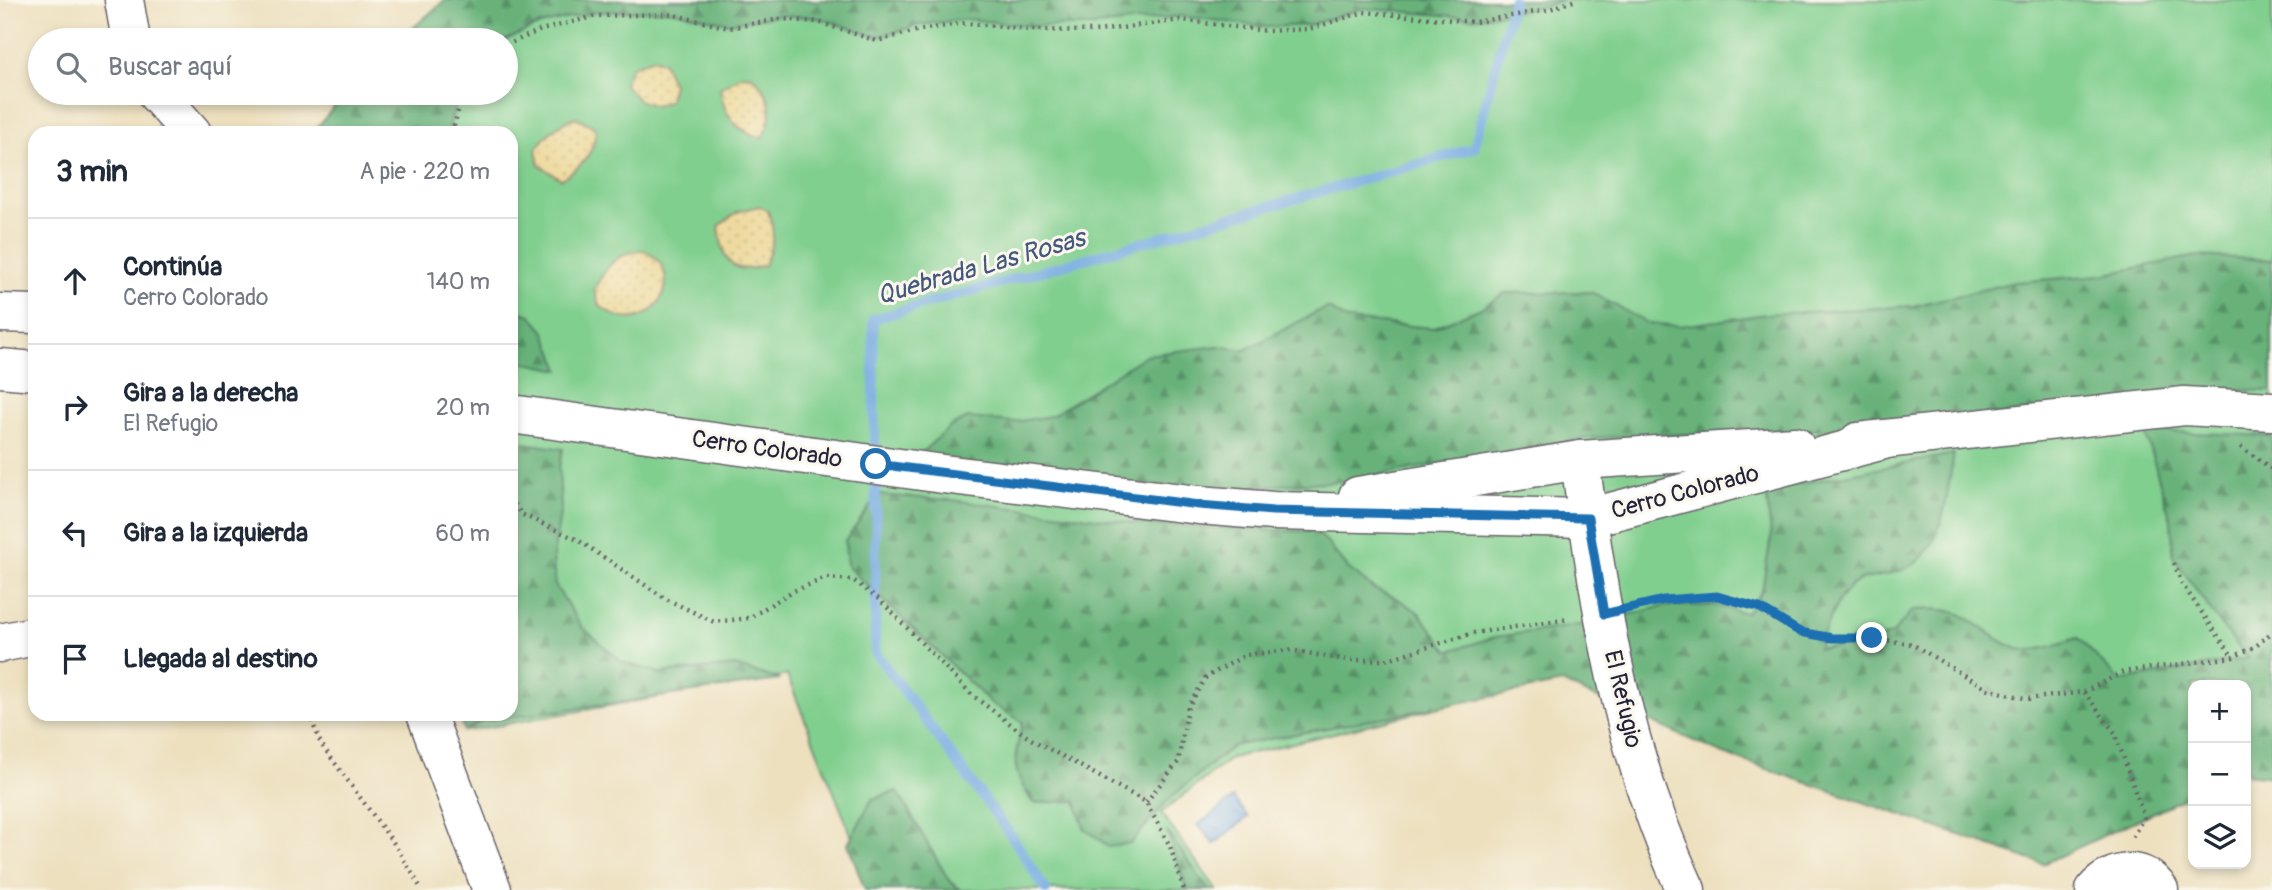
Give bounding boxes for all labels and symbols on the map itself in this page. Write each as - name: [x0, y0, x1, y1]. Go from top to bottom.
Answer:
- water label: Quebrada Las Rosas: [873, 221, 1092, 312]
- street label: Cerro Colorado: [690, 424, 844, 474]
- route start: [860, 448, 891, 479]
- street label: Cerro Colorado: [1608, 458, 1762, 526]
- route end: [1856, 622, 1887, 653]
- street label: El Refugio: [1598, 647, 1648, 751]

